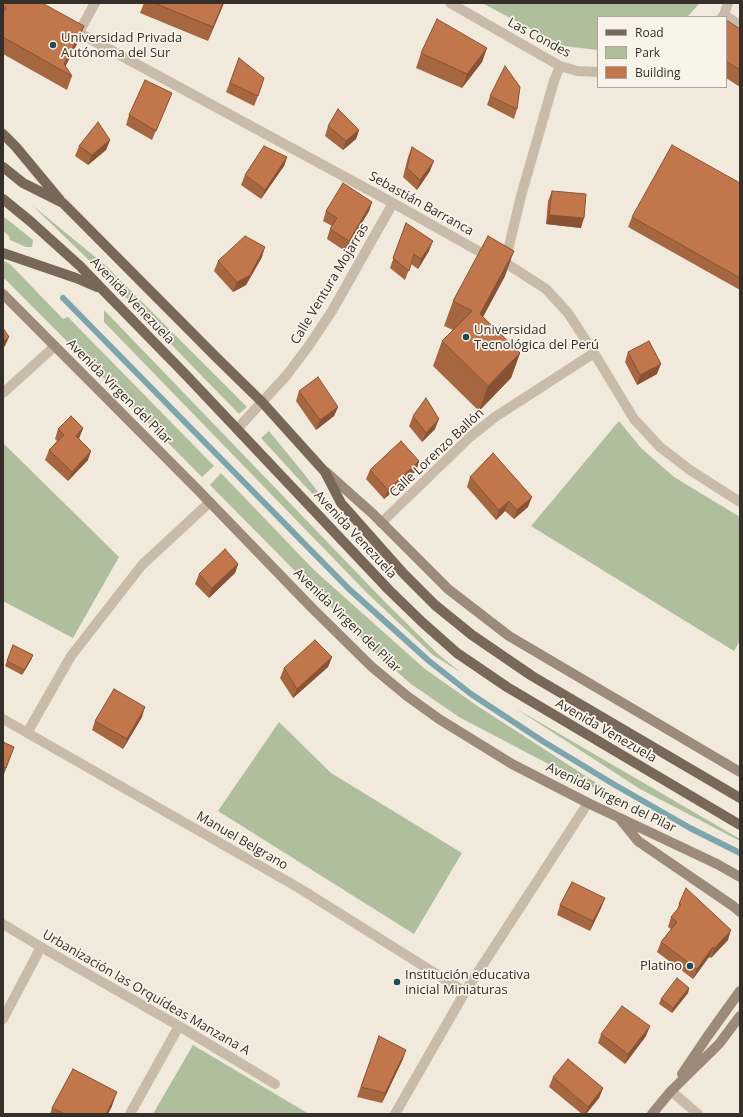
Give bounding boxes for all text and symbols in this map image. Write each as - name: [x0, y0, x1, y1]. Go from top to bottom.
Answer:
- street label: Las Condes: [505, 15, 573, 61]
- legend: [597, 16, 727, 88]
- text: Road: [635, 24, 664, 41]
- place label: Universidad Privada Autónoma del Sur: [61, 30, 182, 61]
- marker: Universidad Privada Autónoma del Sur: [48, 40, 58, 50]
- text: Park: [635, 44, 660, 61]
- text: Building: [635, 64, 680, 81]
- street label: Sebastián Barranca: [366, 169, 476, 239]
- street label: Calle Ventura Mojarras: [288, 221, 372, 347]
- street label: Avenida Venezuela: [87, 255, 177, 347]
- place label: Universidad Tecnológica del Perú: [474, 322, 599, 353]
- marker: Universidad Tecnológica del Perú: [461, 332, 471, 342]
- street label: Avenida Virgen del Pilar: [63, 336, 175, 448]
- street label: Calle Lorenzo Ballón: [387, 405, 487, 501]
- street label: Avenida Venezuela: [310, 488, 400, 582]
- street label: Avenida Virgen del Pilar: [290, 566, 404, 676]
- street label: Avenida Venezuela: [553, 696, 659, 766]
- street label: Avenida Virgen del Pilar: [543, 760, 679, 836]
- street label: Manuel Belgrano: [193, 808, 291, 874]
- street label: Urbanización las Orquídeas Manzana A: [39, 927, 253, 1059]
- place label: Platino: [640, 958, 682, 974]
- marker: Platino: [685, 961, 695, 971]
- place label: Institución educativa inicial Miniaturas: [405, 967, 530, 998]
- marker: Institución educativa inicial Miniaturas: [392, 977, 402, 987]

